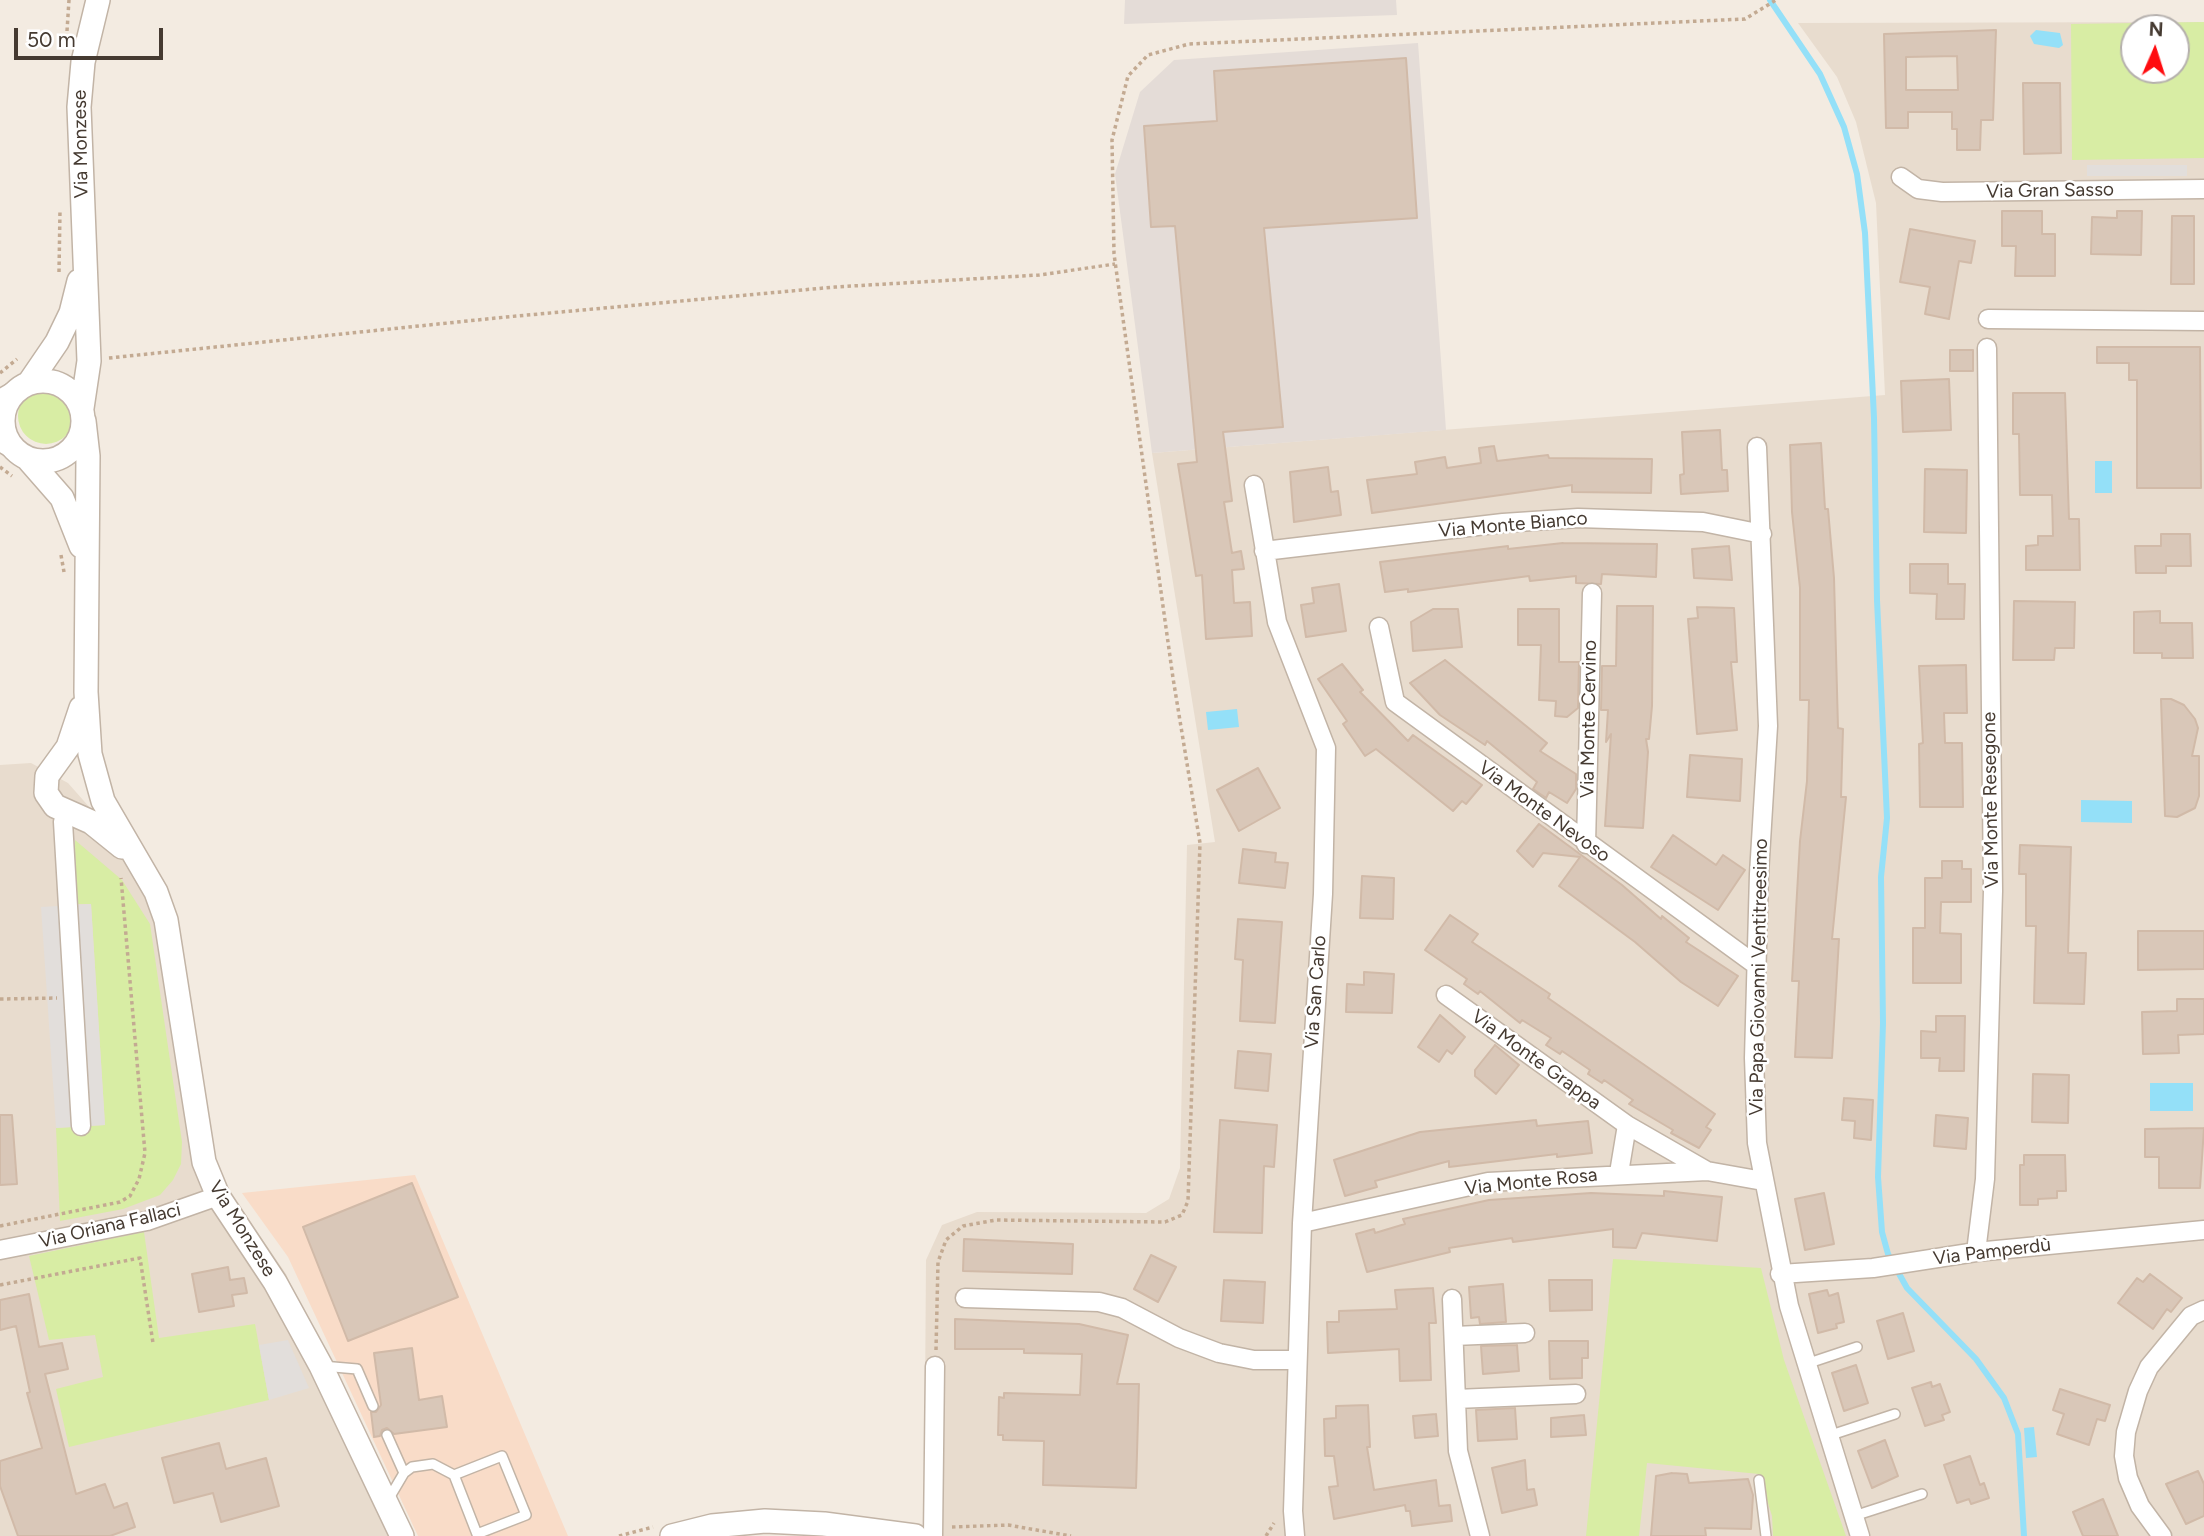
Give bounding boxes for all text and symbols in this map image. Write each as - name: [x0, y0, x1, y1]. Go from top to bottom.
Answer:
- scale bar: [18, 14, 166, 58]
- north arrow: [2120, 14, 2190, 84]
- text: N: [2148, 18, 2164, 41]
- text: 50 m: [27, 27, 76, 52]
- street label: Via Monzese: [69, 90, 93, 198]
- street label: Via Gran Sasso: [1986, 178, 2114, 204]
- street label: Via Monte Bianco: [1438, 507, 1588, 543]
- street label: Via Monte Cervino: [1576, 640, 1602, 798]
- street label: Via Monte Resegone: [1978, 712, 2004, 888]
- street label: Via Monte Nevoso: [1474, 757, 1614, 867]
- street label: Via Papa Giovanni Ventitreesimo: [1745, 838, 1773, 1116]
- street label: Via San Carlo: [1301, 935, 1331, 1049]
- street label: Via Monte Grappa: [1467, 1005, 1605, 1115]
- street label: Via Monte Rosa: [1464, 1164, 1598, 1200]
- street label: Via Monzese: [204, 1177, 280, 1281]
- street label: Via Oriana Fallaci: [37, 1199, 183, 1253]
- street label: Via Pamperdù: [1932, 1233, 2052, 1271]

